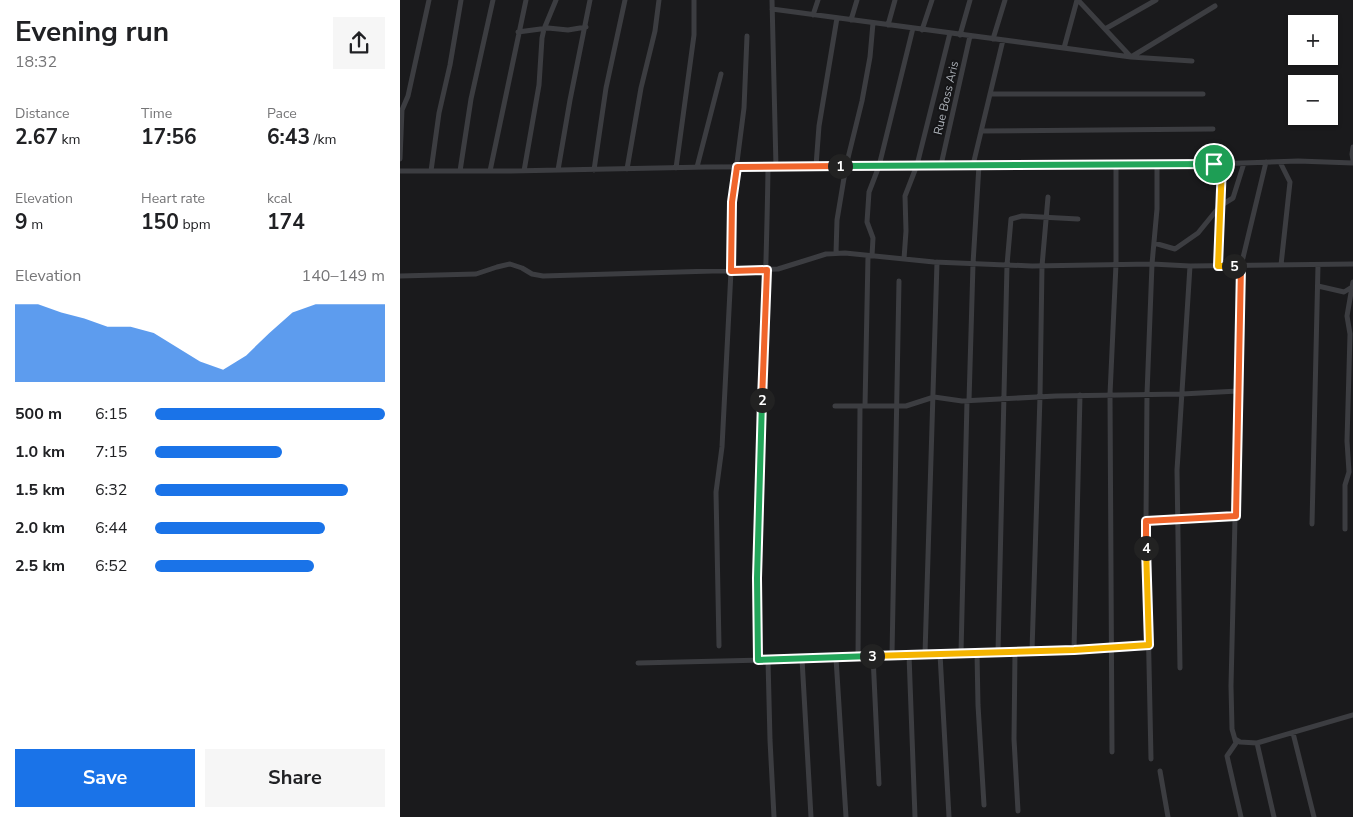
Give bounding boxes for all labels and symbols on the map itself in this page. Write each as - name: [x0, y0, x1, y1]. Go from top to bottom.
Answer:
- street label: Rue Boss Aris: [930, 59, 962, 136]
- pin: [1193, 143, 1235, 185]
- pin: 1: [828, 154, 852, 178]
- pin: 5: [1222, 254, 1246, 278]
- pin: 2: [750, 388, 774, 412]
- pin: 4: [1134, 536, 1158, 560]
- pin: 3: [860, 644, 884, 668]

